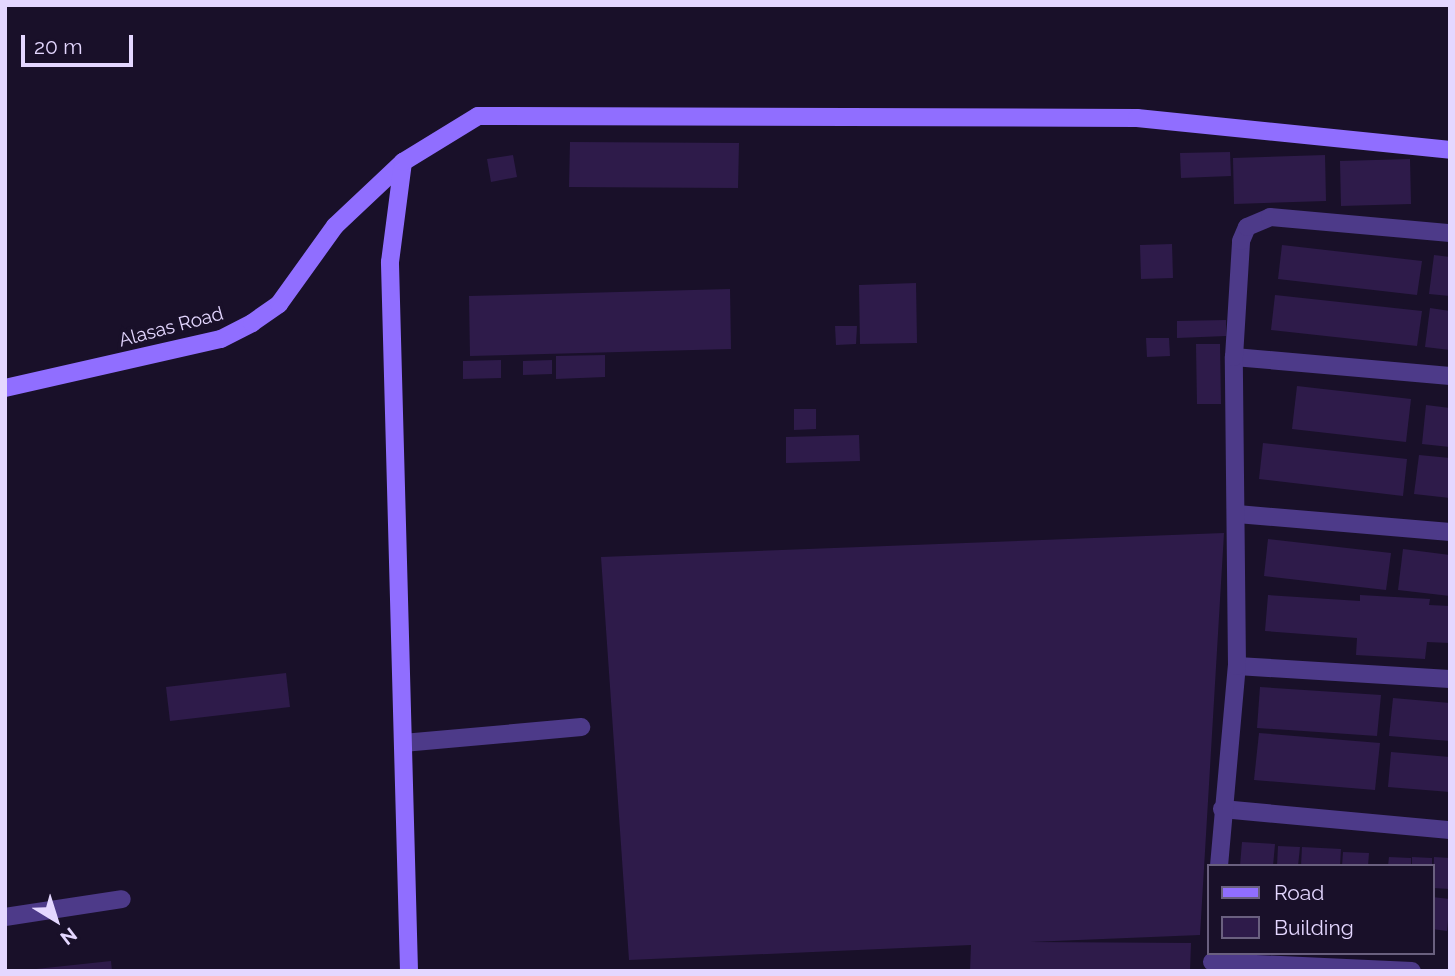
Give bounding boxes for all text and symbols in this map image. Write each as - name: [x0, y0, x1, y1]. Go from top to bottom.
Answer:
- scale bar: [24, 21, 136, 65]
- text: 20 m: [34, 34, 82, 59]
- street label: Alasas Road: [116, 302, 226, 352]
- legend: [1206, 864, 1434, 955]
- text: Road: [1274, 880, 1324, 905]
- north arrow: [21, 885, 91, 955]
- text: Building: [1274, 915, 1354, 940]
- text: N: [56, 923, 81, 950]

